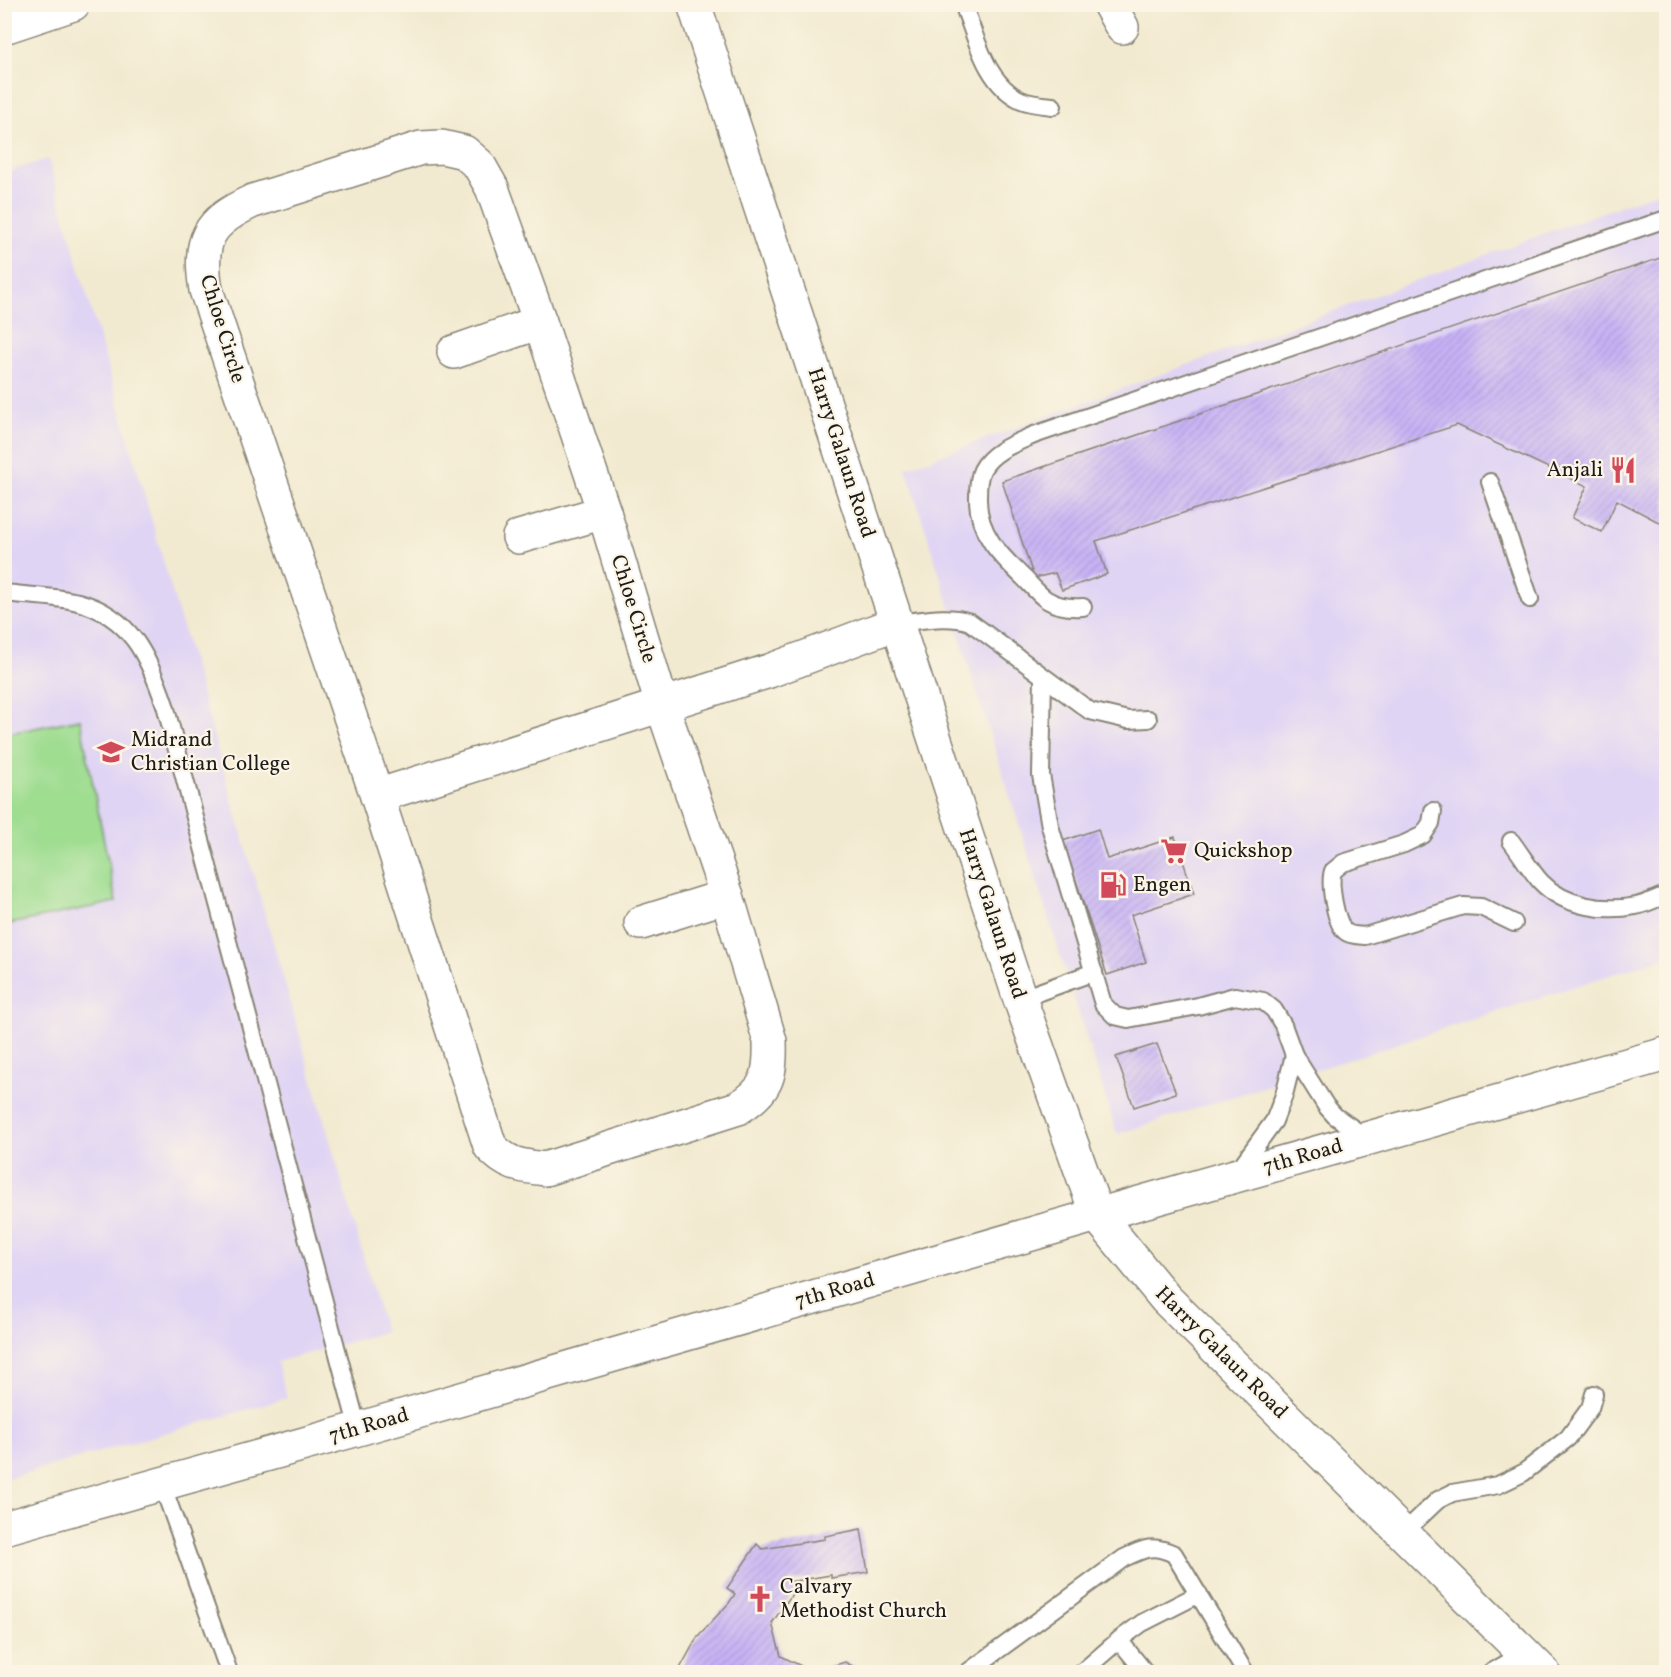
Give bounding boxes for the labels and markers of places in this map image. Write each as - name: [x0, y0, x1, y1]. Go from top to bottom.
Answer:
- restaurant icon: Anjali: [1608, 455, 1638, 485]
- place label: Anjali: [1547, 456, 1603, 485]
- place label: Midrand Christian College: [131, 726, 290, 779]
- school or university icon: Midrand Christian College: [96, 737, 126, 767]
- supermarket icon: Quickshop: [1159, 836, 1189, 866]
- place label: Quickshop: [1194, 837, 1293, 866]
- fuel station icon: Engen: [1098, 870, 1128, 900]
- place label: Engen: [1133, 871, 1191, 900]
- place label: Calvary Methodist Church: [780, 1573, 947, 1626]
- church icon: Calvary Methodist Church: [745, 1584, 775, 1614]

